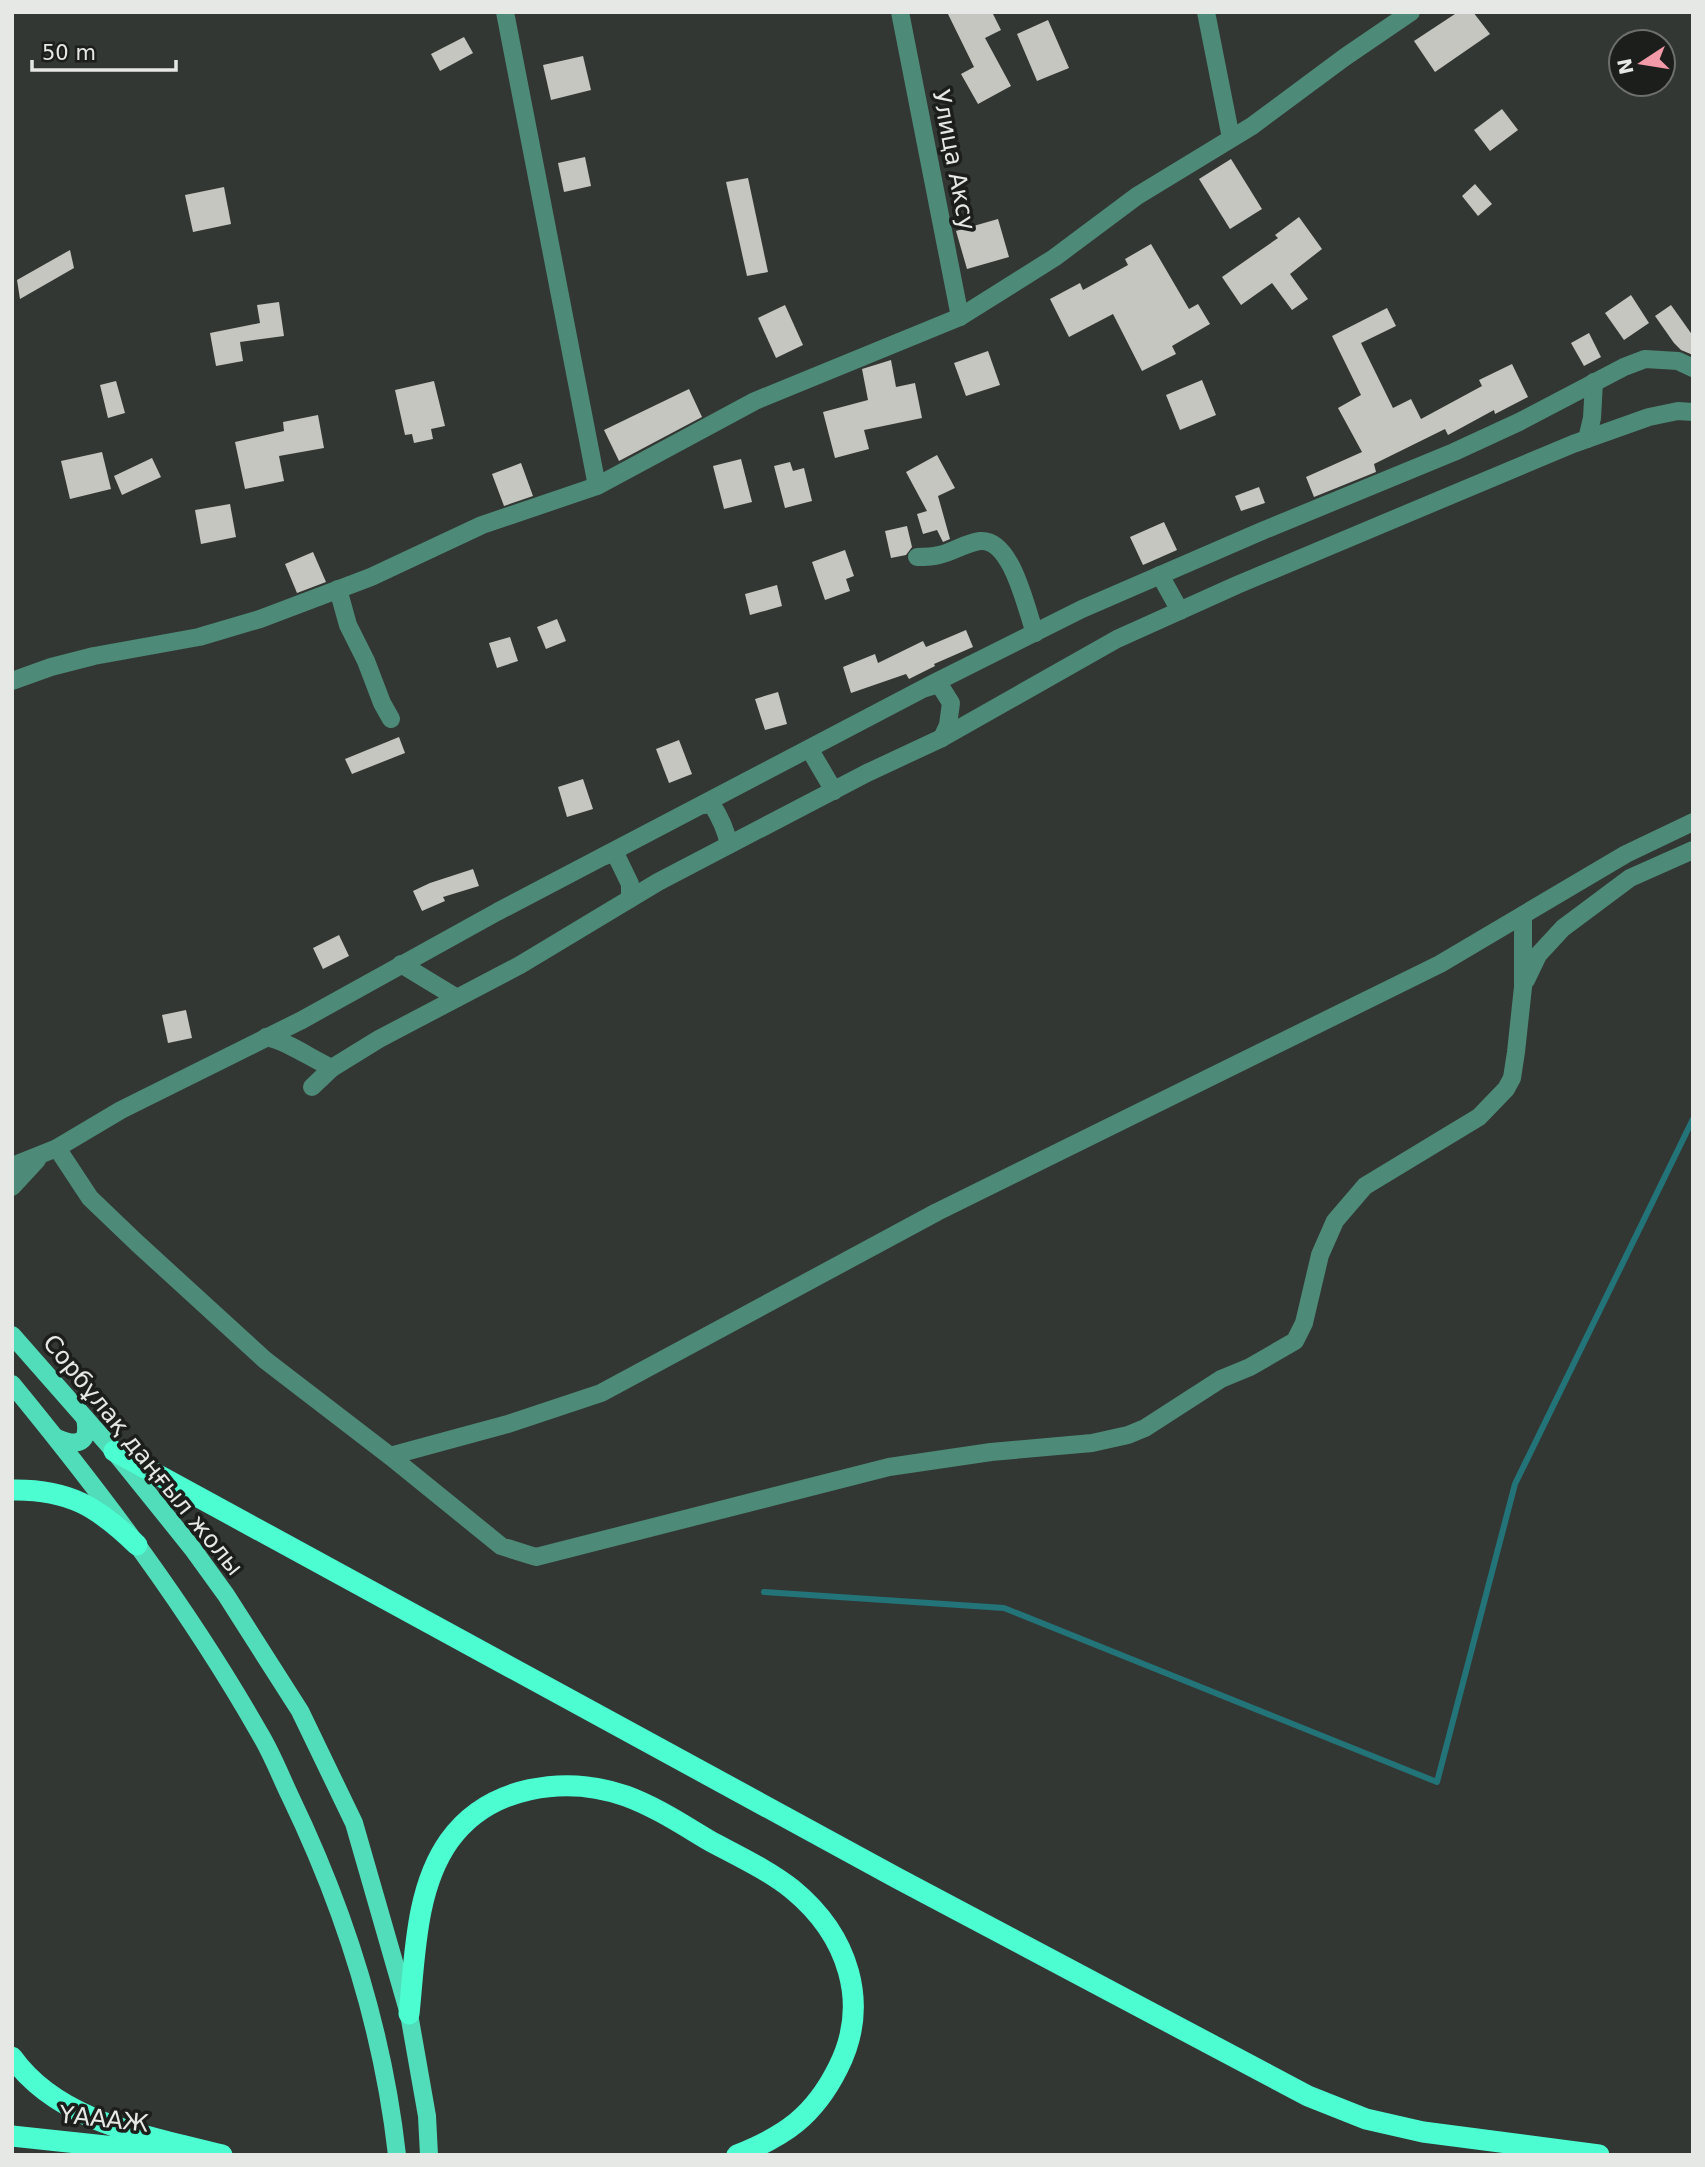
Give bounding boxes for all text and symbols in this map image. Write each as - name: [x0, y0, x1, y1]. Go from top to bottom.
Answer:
- scale bar: [32, 28, 175, 72]
- north arrow: [1607, 28, 1677, 98]
- text: 50 m: [42, 41, 96, 65]
- text: N: [1613, 56, 1638, 77]
- street label: Улица Аксу: [927, 87, 981, 233]
- street label: Сорбұлақ даңғыл жолы: [37, 1329, 249, 1581]
- street label: ҮАААЖ: [57, 2100, 150, 2138]

